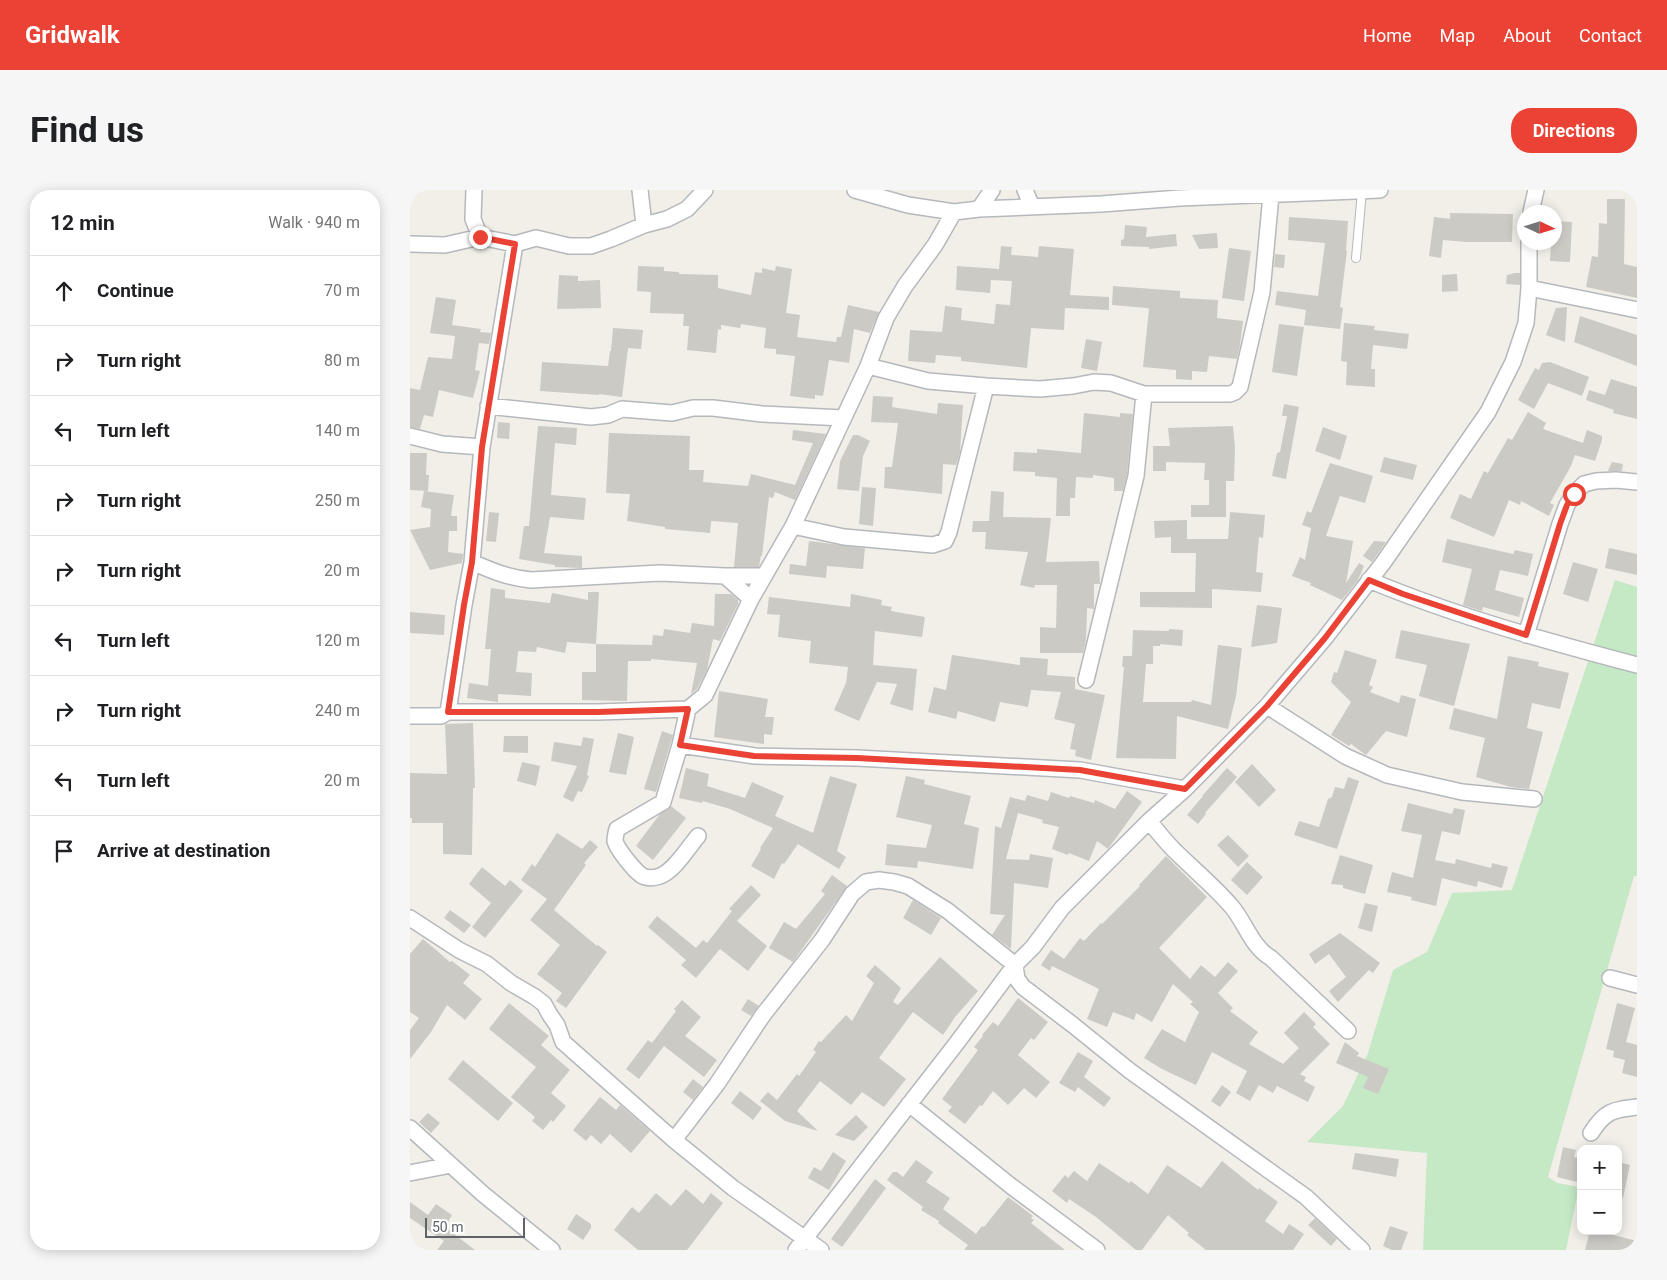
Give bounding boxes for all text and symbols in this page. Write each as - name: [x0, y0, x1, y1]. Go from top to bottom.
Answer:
- text: Gridwalk: [25, 21, 120, 49]
- text: Home: [1363, 25, 1412, 46]
- text: Map: [1440, 25, 1475, 46]
- text: About: [1503, 25, 1551, 46]
- text: Contact: [1579, 25, 1642, 46]
- button: Directions: [1511, 108, 1637, 153]
- text: Find us: [30, 110, 144, 151]
- north arrow: [1517, 205, 1562, 250]
- text: 12 min: [50, 211, 115, 235]
- text: Walk · 940 m: [268, 213, 360, 232]
- route end: [469, 226, 492, 249]
- icon: ahead: [50, 277, 78, 305]
- text: Continue: [97, 279, 174, 302]
- text: 70 m: [324, 281, 360, 300]
- icon: right: [50, 347, 78, 375]
- text: Turn right: [97, 349, 181, 372]
- text: 80 m: [324, 351, 360, 370]
- icon: left: [50, 417, 78, 445]
- text: Turn left: [97, 419, 170, 442]
- text: 140 m: [315, 421, 360, 440]
- route start: [1563, 483, 1586, 506]
- icon: right: [50, 487, 78, 515]
- text: Turn right: [97, 489, 181, 512]
- text: 250 m: [315, 491, 360, 510]
- icon: right: [50, 557, 78, 585]
- text: Turn right: [97, 559, 181, 582]
- text: 20 m: [324, 561, 360, 580]
- icon: left: [50, 627, 78, 655]
- text: Turn left: [97, 629, 170, 652]
- text: 120 m: [315, 631, 360, 650]
- icon: right: [50, 697, 78, 725]
- text: Turn right: [97, 699, 181, 722]
- text: 240 m: [315, 701, 360, 720]
- icon: left: [50, 767, 78, 795]
- text: Turn left: [97, 769, 170, 792]
- text: 20 m: [324, 771, 360, 790]
- icon: arrive: [50, 837, 78, 865]
- text: Arrive at destination: [97, 839, 270, 862]
- map controls: [1577, 1145, 1622, 1235]
- button: +: [1577, 1145, 1622, 1190]
- button: −: [1577, 1190, 1622, 1235]
- scale bar: [425, 1215, 525, 1238]
- text: 50 m: [432, 1219, 464, 1235]

